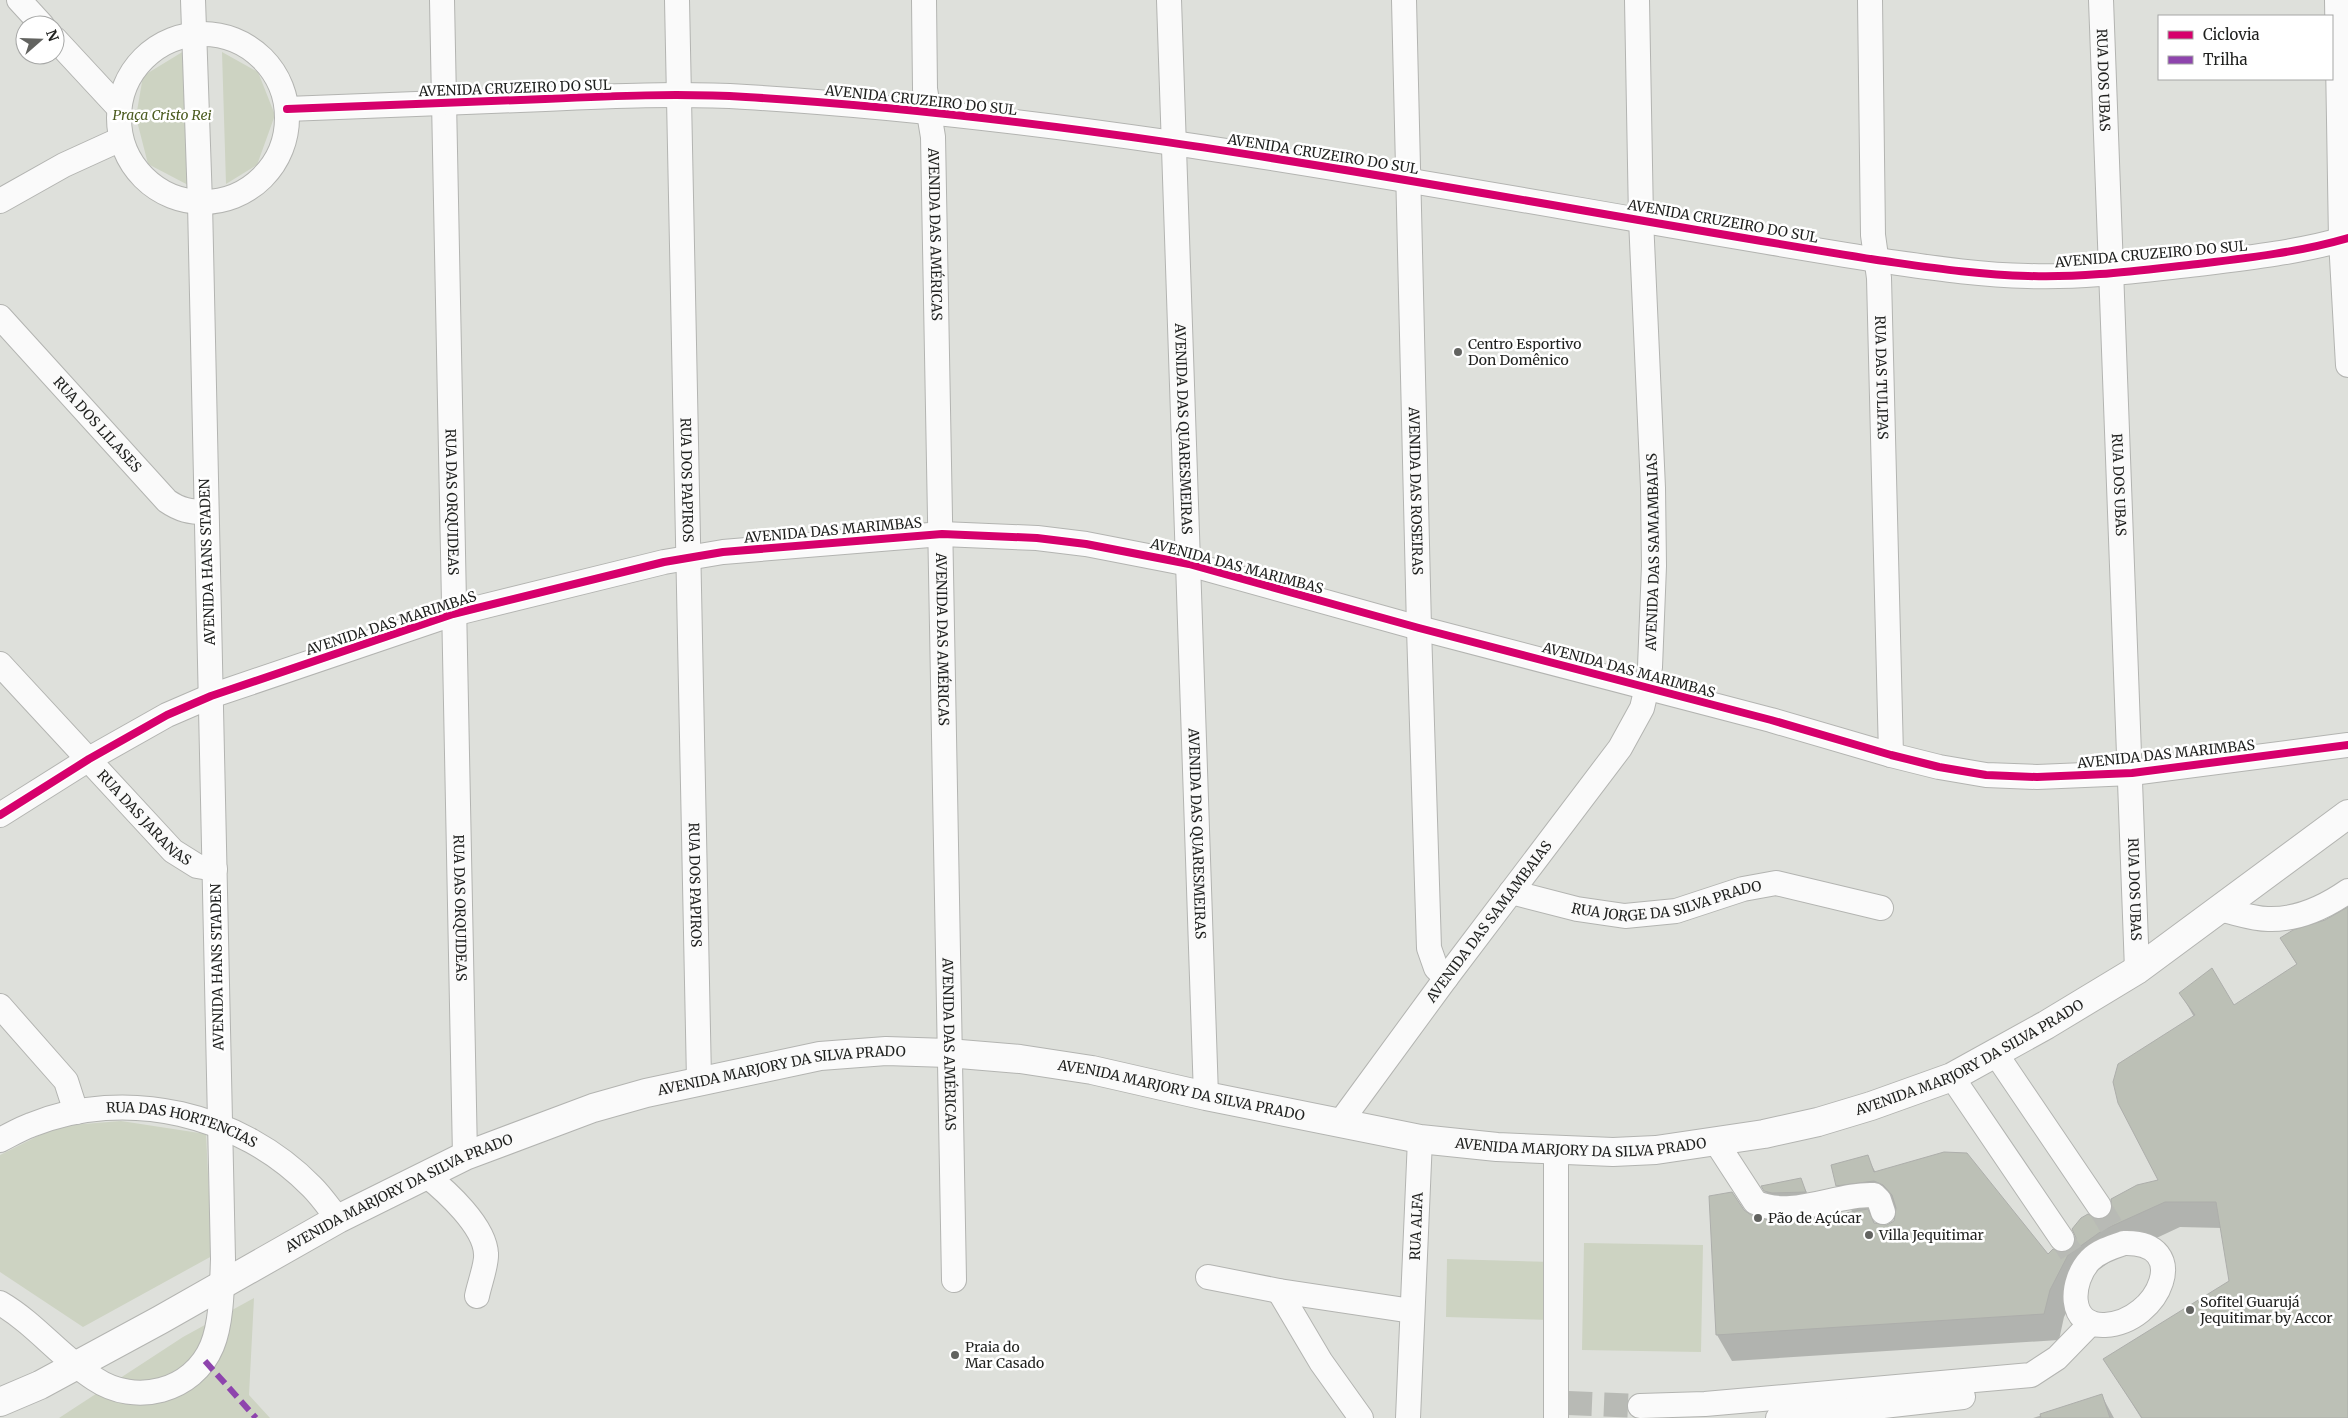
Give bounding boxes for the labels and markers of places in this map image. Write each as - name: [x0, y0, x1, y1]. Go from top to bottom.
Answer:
- place label: Centro Esportivo Don Domênico: [1468, 335, 1581, 369]
- marker: Centro Esportivo Don Domênico: [1452, 346, 1464, 358]
- place label: Pão de Açúcar: [1768, 1209, 1862, 1227]
- marker: Pão de Açúcar: [1752, 1212, 1764, 1224]
- place label: Villa Jequitimar: [1878, 1226, 1984, 1244]
- marker: Villa Jequitimar: [1863, 1229, 1875, 1241]
- place label: Sofitel Guarujá Jequitimar by Accor: [2199, 1293, 2333, 1327]
- marker: Sofitel Guarujá Jequitimar by Accor: [2184, 1304, 2196, 1316]
- place label: Praia do Mar Casado: [965, 1338, 1044, 1372]
- marker: Praia do Mar Casado: [949, 1349, 961, 1361]

